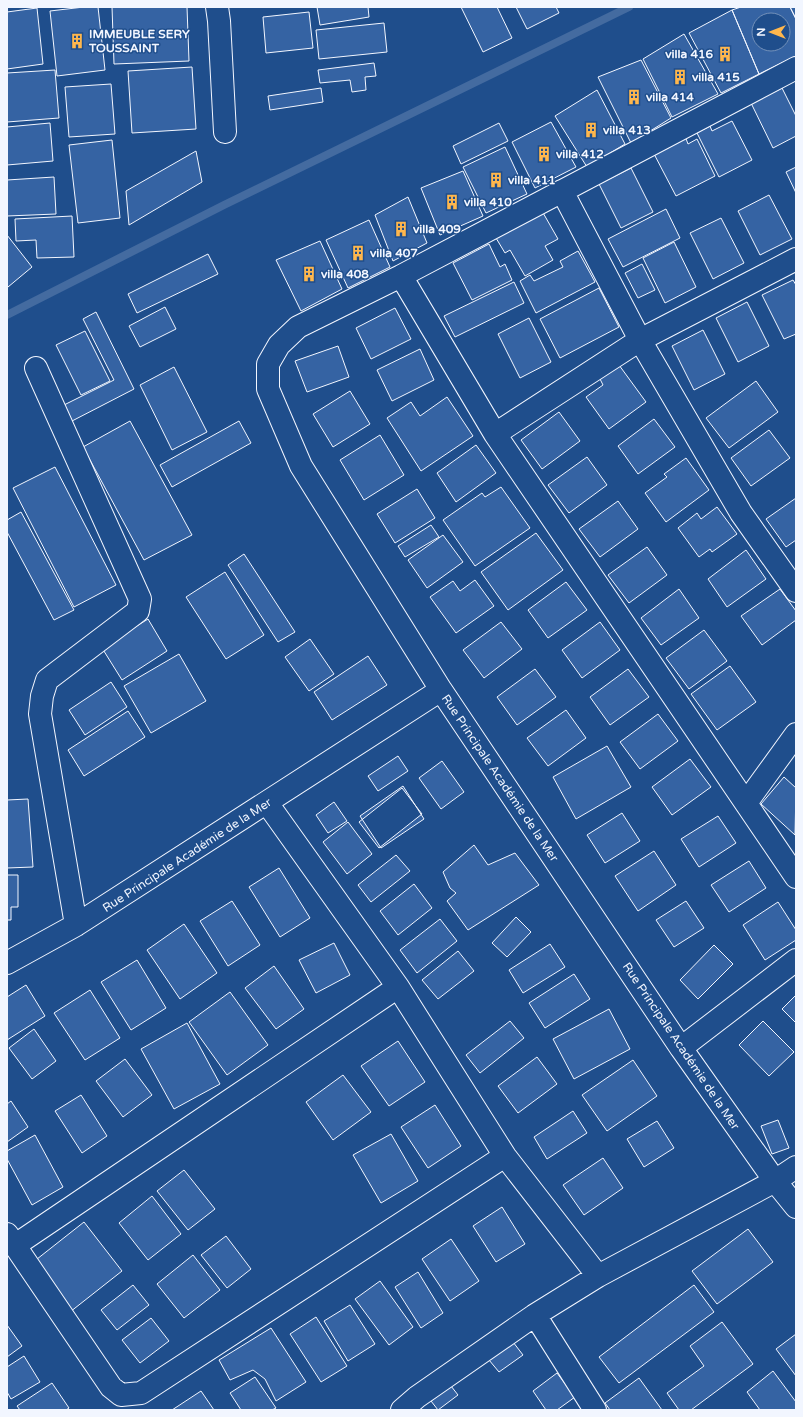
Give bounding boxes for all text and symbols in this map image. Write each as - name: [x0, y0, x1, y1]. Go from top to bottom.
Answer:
- north arrow: [751, 12, 791, 52]
- place label: IMMEUBLE SERY TOUSSAINT: [88, 27, 190, 55]
- text: N: [755, 28, 768, 36]
- building icon: IMMEUBLE SERY TOUSSAINT: [68, 32, 86, 50]
- building icon: villa 416: [716, 45, 734, 63]
- place label: villa 416: [665, 47, 713, 61]
- building icon: villa 415: [671, 68, 689, 86]
- place label: villa 415: [692, 70, 740, 84]
- building icon: villa 414: [625, 88, 643, 106]
- place label: villa 414: [646, 90, 694, 104]
- building icon: villa 413: [582, 121, 600, 139]
- place label: villa 413: [603, 123, 651, 137]
- building icon: villa 412: [535, 145, 553, 163]
- place label: villa 412: [556, 147, 604, 161]
- building icon: villa 411: [487, 171, 505, 189]
- place label: villa 411: [508, 173, 556, 187]
- building icon: villa 410: [443, 193, 461, 211]
- place label: villa 410: [464, 195, 512, 209]
- building icon: villa 409: [392, 220, 410, 238]
- place label: villa 409: [413, 222, 461, 236]
- building icon: villa 407: [349, 244, 367, 262]
- place label: villa 407: [370, 246, 418, 260]
- building icon: villa 408: [300, 265, 318, 283]
- place label: villa 408: [321, 267, 369, 281]
- street label: Rue Principale Académie de la Mer: [439, 692, 562, 865]
- street label: Rue Principale Académie de la Mer: [100, 795, 274, 915]
- street label: Rue Principale Académie de la Mer: [620, 960, 743, 1133]

